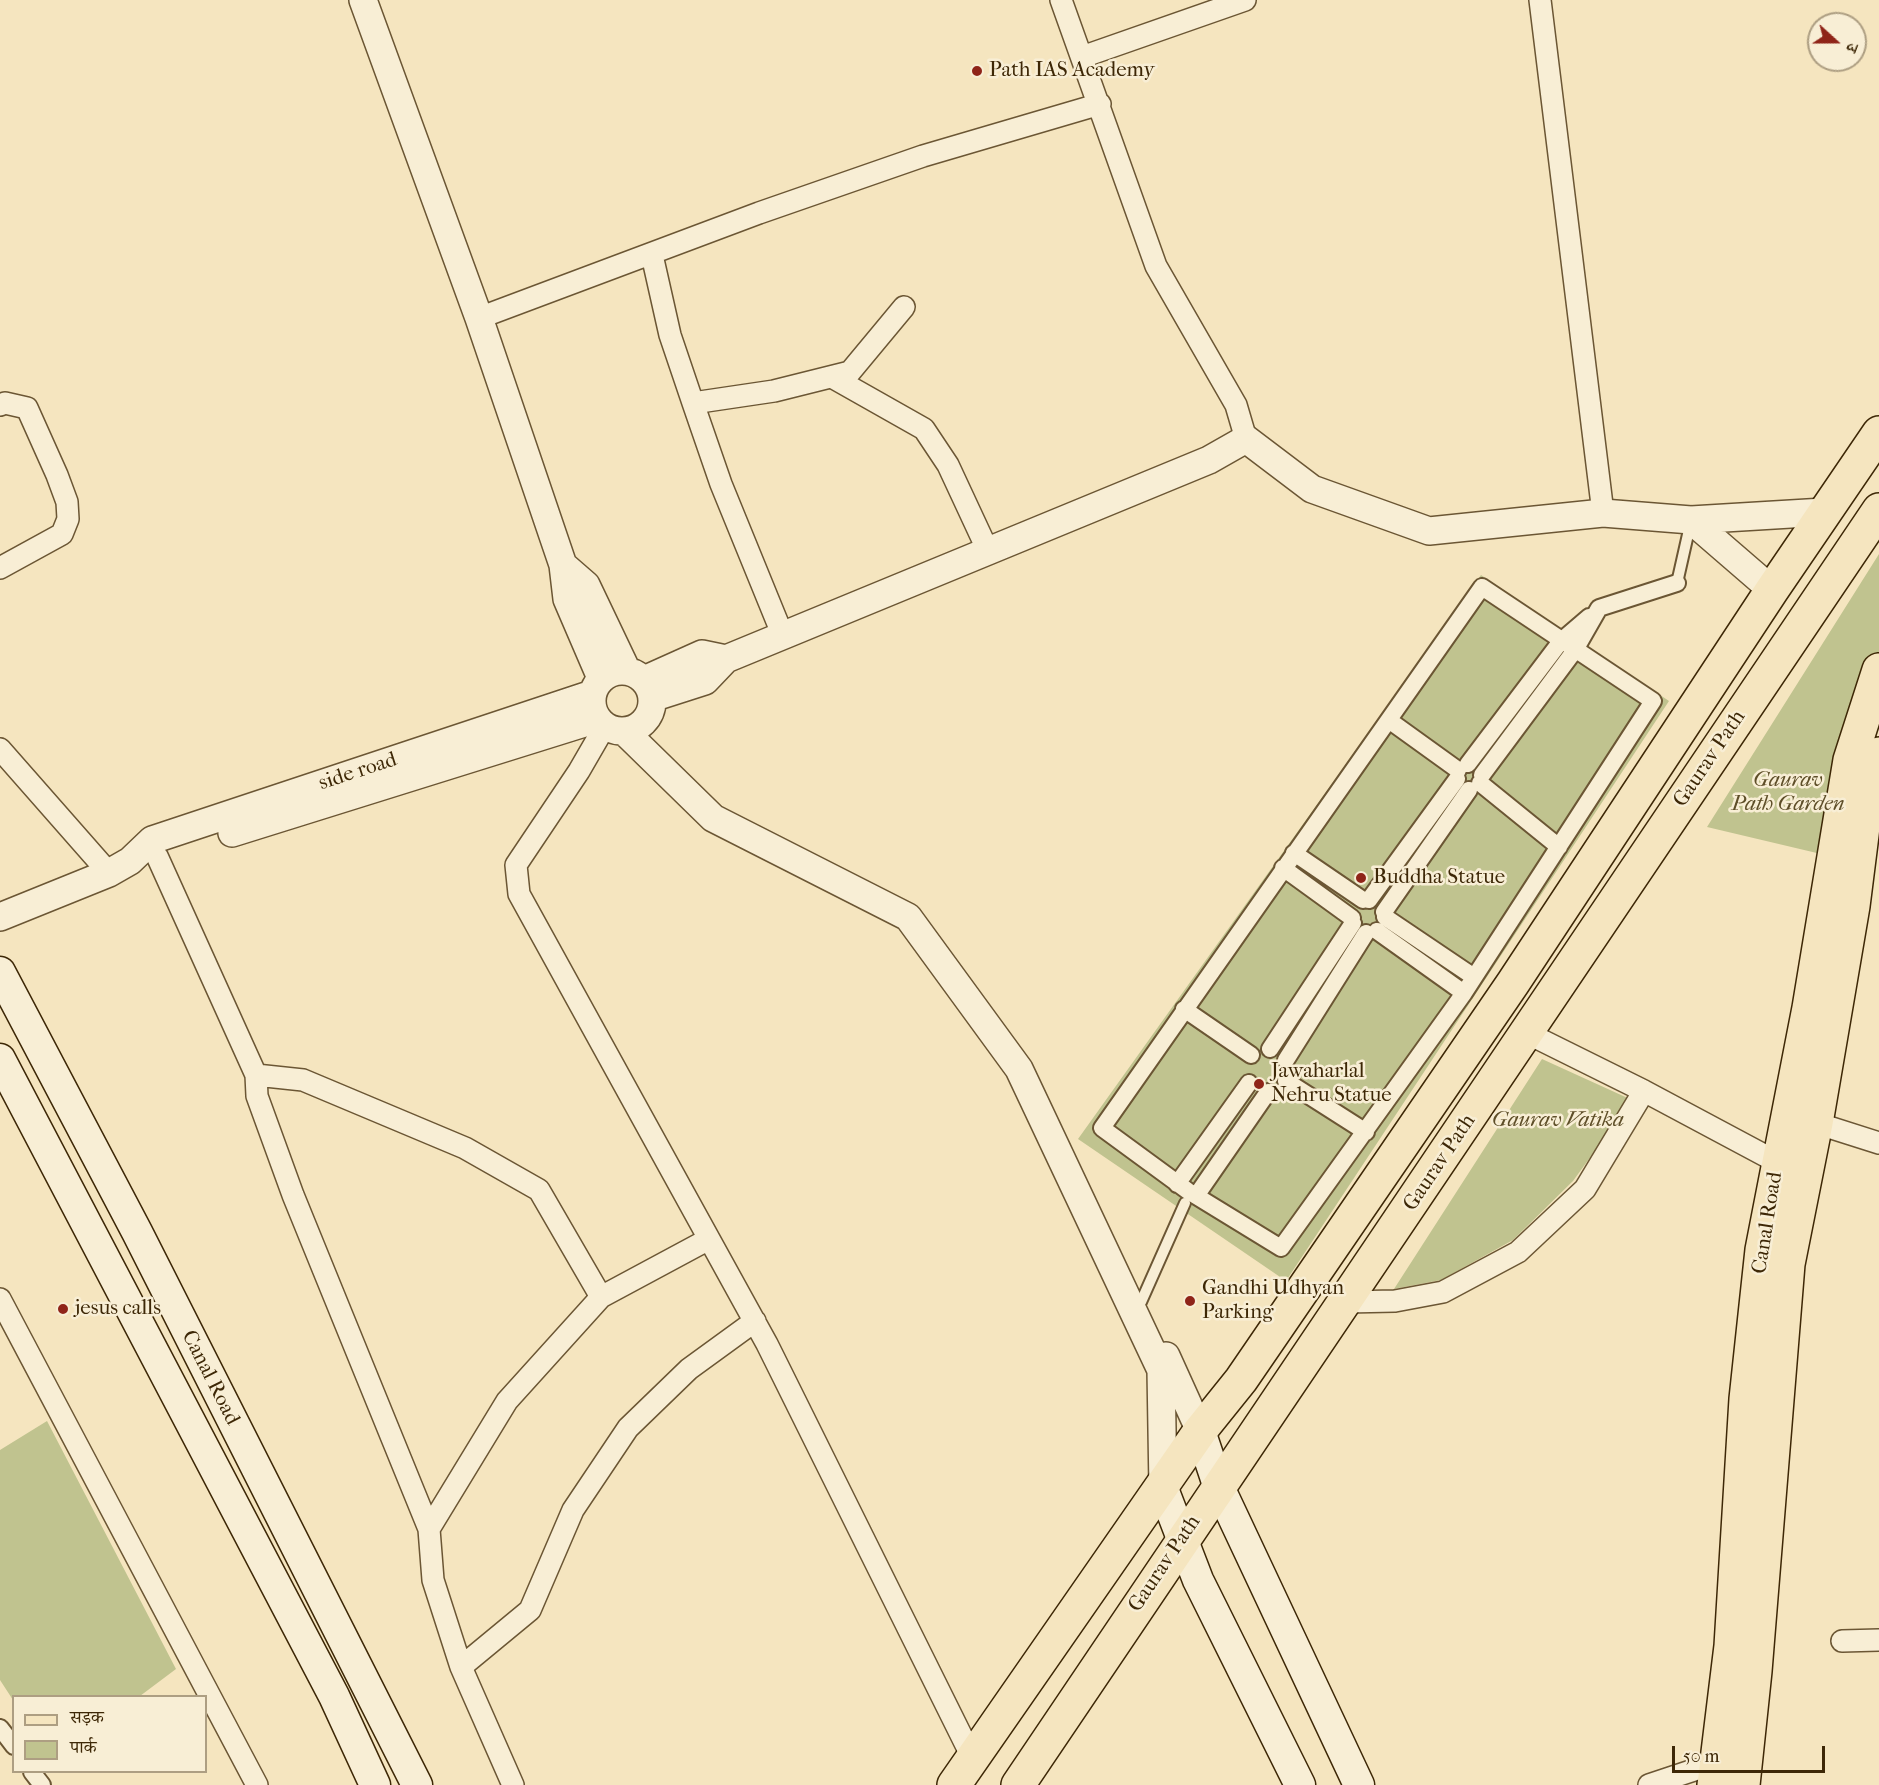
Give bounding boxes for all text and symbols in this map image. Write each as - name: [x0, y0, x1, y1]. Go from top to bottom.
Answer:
- north arrow: [1807, 12, 1867, 72]
- text: उ: [1842, 41, 1863, 55]
- place label: Path IAS Academy: [989, 58, 1155, 84]
- marker: Path IAS Academy: [970, 64, 984, 78]
- street label: Gaurav Path: [1668, 706, 1752, 812]
- street label: side road: [316, 748, 400, 796]
- park label: Gaurav Path Garden: [1732, 768, 1844, 818]
- place label: Buddha Statue: [1373, 865, 1505, 891]
- marker: Buddha Statue: [1354, 871, 1368, 885]
- place label: Jawaharlal Nehru Statue: [1271, 1059, 1392, 1109]
- marker: Jawaharlal Nehru Statue: [1252, 1077, 1266, 1091]
- park label: Gaurav Vatika: [1492, 1108, 1624, 1134]
- street label: Gaurav Path: [1398, 1110, 1482, 1216]
- street label: Canal Road: [1748, 1170, 1788, 1276]
- place label: Gandhi Udhyan Parking: [1202, 1276, 1344, 1326]
- marker: Gandhi Udhyan Parking: [1183, 1294, 1197, 1308]
- place label: jesus calls: [75, 1296, 161, 1322]
- marker: jesus calls: [56, 1302, 70, 1316]
- street label: Canal Road: [175, 1326, 245, 1430]
- street label: Gaurav Path: [1123, 1511, 1207, 1617]
- legend: [12, 1695, 207, 1773]
- text: सड़क: [70, 1707, 104, 1728]
- scale bar: [1675, 1734, 1828, 1772]
- text: पार्क: [70, 1737, 97, 1758]
- text: 50 m: [1683, 1746, 1719, 1767]

